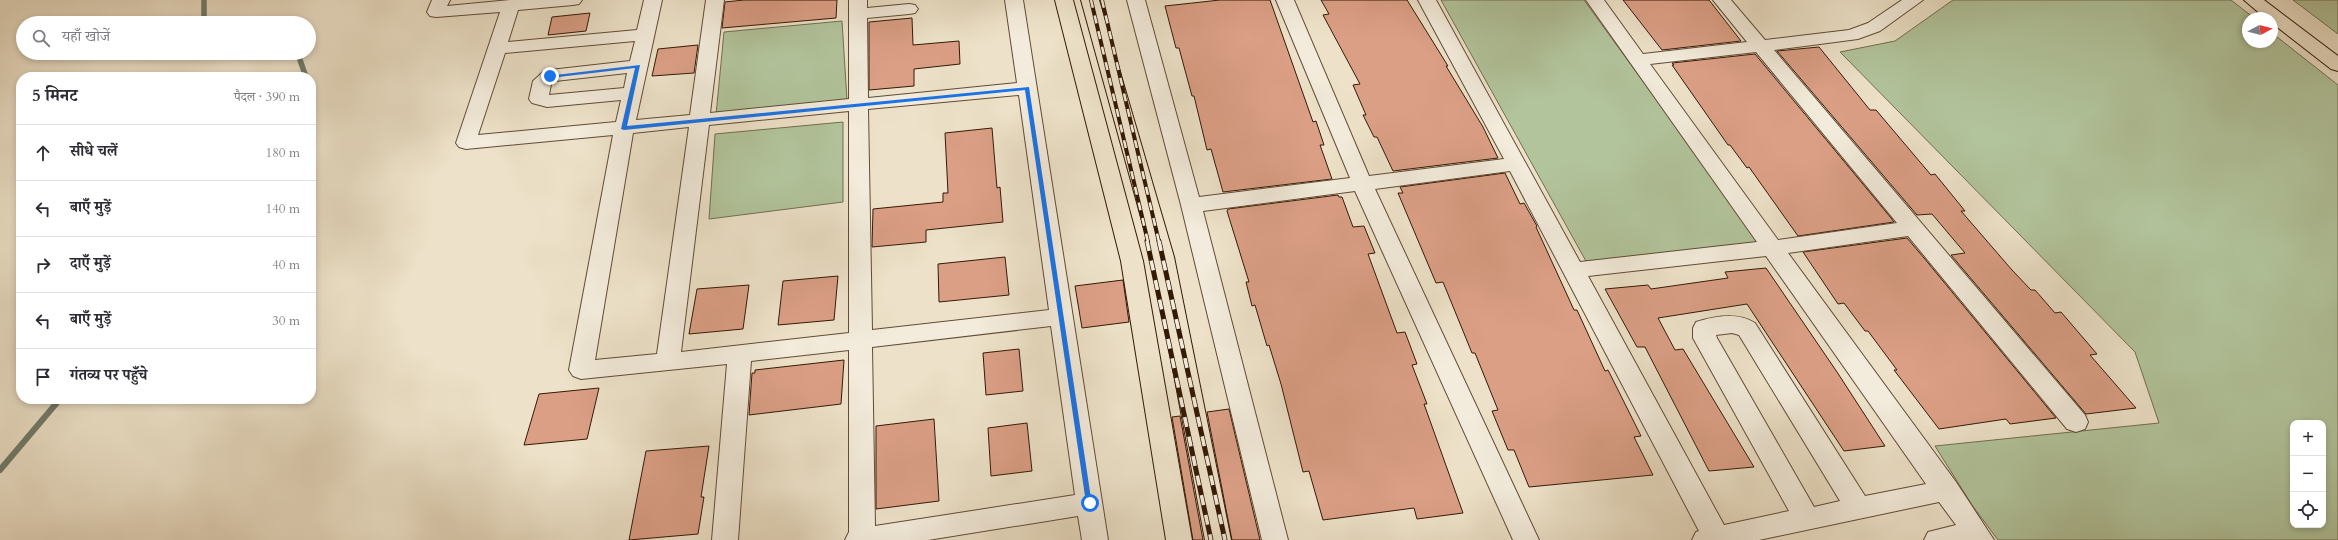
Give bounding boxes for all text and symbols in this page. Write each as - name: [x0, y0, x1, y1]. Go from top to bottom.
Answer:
- north arrow: [2242, 12, 2278, 48]
- search box: [16, 16, 316, 60]
- text: यहाँ खोजें: [62, 26, 110, 46]
- icon: search: [30, 27, 52, 49]
- route end: [541, 67, 559, 85]
- text: 5 मिनट: [32, 84, 78, 107]
- text: पैदल · 390 m: [234, 88, 300, 106]
- text: सीधे चलें: [70, 141, 118, 161]
- icon: ahead: [32, 142, 54, 164]
- text: 180 m: [266, 144, 300, 162]
- text: बाएँ मुड़ें: [70, 197, 111, 217]
- icon: left: [32, 198, 54, 220]
- text: 140 m: [266, 200, 300, 218]
- text: दाएँ मुड़ें: [70, 253, 111, 273]
- icon: right: [32, 254, 54, 276]
- text: 40 m: [272, 256, 300, 274]
- text: बाएँ मुड़ें: [70, 309, 111, 329]
- icon: left: [32, 310, 54, 332]
- text: 30 m: [272, 312, 300, 330]
- text: गंतव्य पर पहुँचे: [70, 365, 147, 385]
- icon: arrive: [32, 366, 54, 388]
- map controls: [2290, 420, 2326, 528]
- button: +: [2290, 420, 2326, 456]
- button: −: [2290, 456, 2326, 492]
- button: locate: [2290, 492, 2326, 528]
- route start: [1081, 494, 1099, 512]

